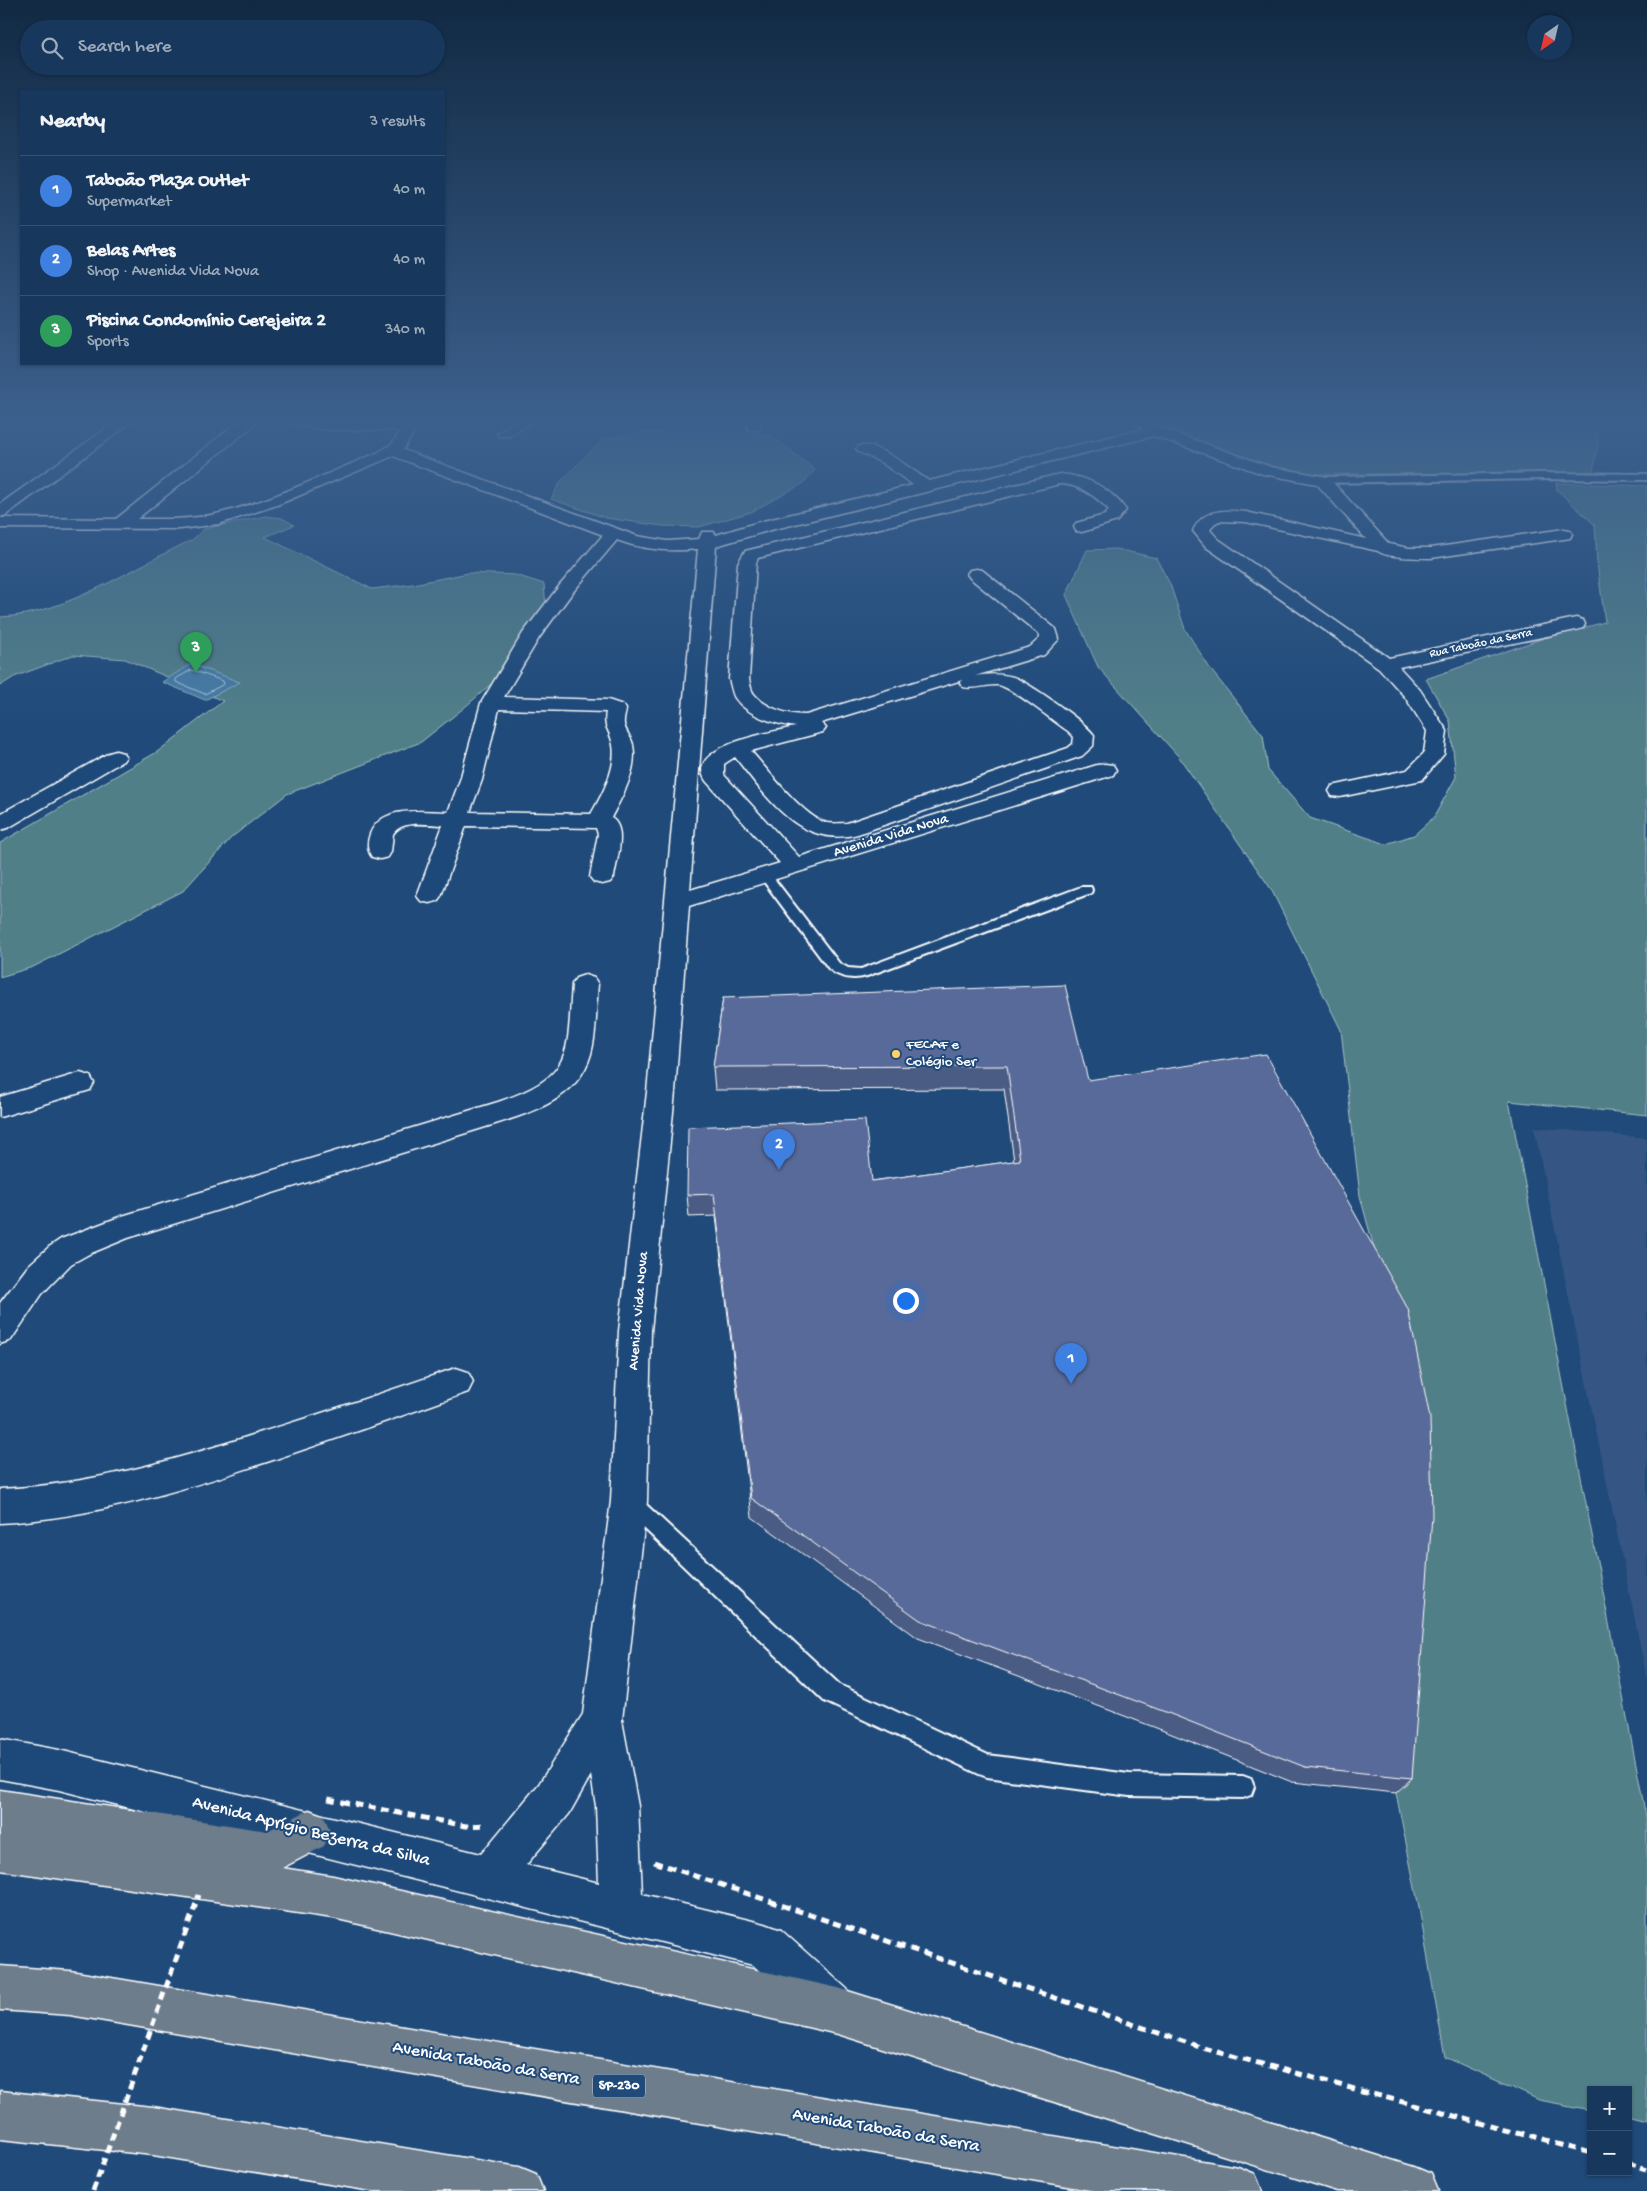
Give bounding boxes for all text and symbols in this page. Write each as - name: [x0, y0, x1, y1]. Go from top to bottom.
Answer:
- north arrow: [1527, 15, 1572, 60]
- search box: [20, 20, 445, 75]
- icon: search: [38, 34, 66, 62]
- text: Search here: [78, 36, 172, 59]
- text: Nearby: [40, 110, 105, 135]
- text: 3 results: [370, 113, 425, 132]
- text: Taboão Plaza Outlet: [87, 170, 248, 193]
- text: 1: [53, 181, 59, 200]
- text: 40 m: [393, 181, 425, 200]
- text: Supermarket: [87, 193, 172, 212]
- text: Belas Artes: [87, 240, 175, 263]
- text: 2: [52, 251, 60, 270]
- text: 40 m: [393, 251, 425, 270]
- text: Shop · Avenida Vida Nova: [87, 263, 259, 282]
- text: Piscina Condomínio Cerejeira 2: [87, 310, 326, 333]
- text: 3: [52, 321, 60, 340]
- text: 340 m: [385, 321, 425, 340]
- text: Sports: [87, 333, 129, 352]
- street label: Rua Taboão da Serra: [1428, 626, 1534, 662]
- pin: 3: [180, 632, 212, 673]
- street label: Avenida Vida Nova: [831, 810, 951, 862]
- place label: FECAF e Colégio Ser: [905, 1036, 978, 1071]
- marker: FECAF e Colégio Ser: [890, 1048, 902, 1060]
- pin: 2: [763, 1129, 795, 1170]
- street label: Avenida Vida Nova: [625, 1250, 653, 1371]
- your location: [893, 1288, 919, 1314]
- pin: 1: [1055, 1343, 1087, 1384]
- street label: Avenida Aprígio Bezerra da Silva: [190, 1792, 433, 1872]
- street label: Avenida Taboão da Serra: [391, 2037, 582, 2091]
- road number: SP-230: [593, 2074, 645, 2098]
- map controls: [1587, 2086, 1632, 2176]
- button: +: [1587, 2086, 1632, 2131]
- street label: Avenida Taboão da Serra: [791, 2104, 982, 2158]
- button: −: [1587, 2131, 1632, 2176]

